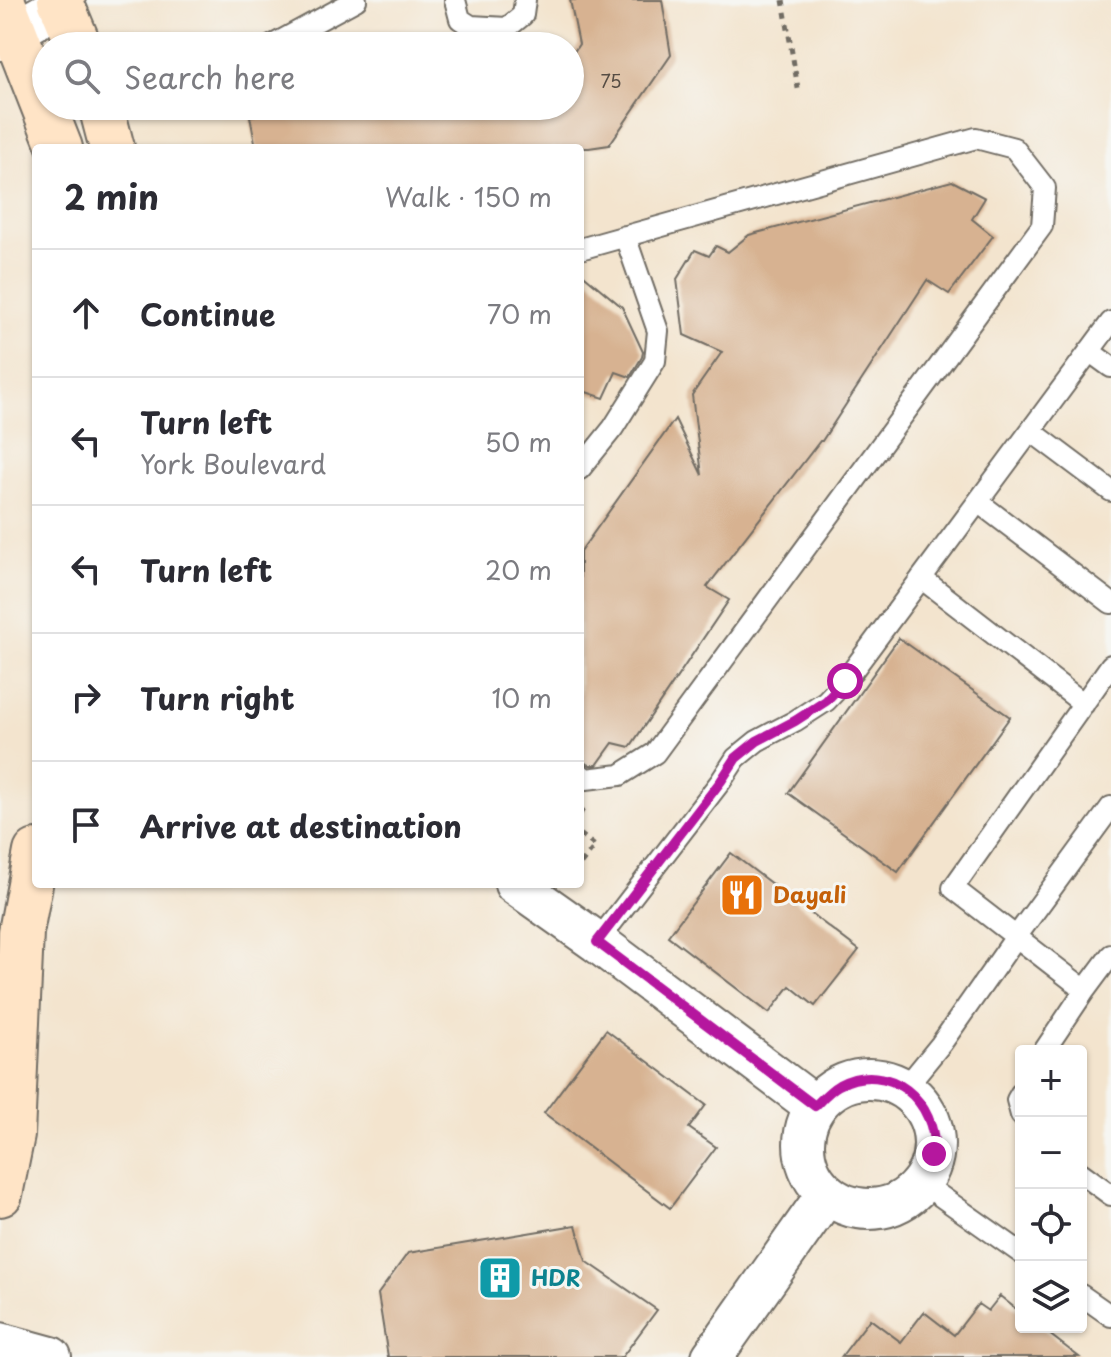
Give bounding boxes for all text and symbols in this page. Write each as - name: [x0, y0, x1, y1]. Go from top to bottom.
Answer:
- search box: [32, 32, 584, 120]
- icon: search: [60, 54, 104, 98]
- text: Search here: [124, 54, 296, 99]
- house number: 75: [601, 67, 622, 94]
- text: 2 min: [64, 170, 159, 222]
- text: Walk · 150 m: [385, 177, 552, 216]
- icon: ahead: [64, 291, 108, 335]
- text: Continue: [140, 291, 275, 336]
- text: 70 m: [487, 294, 552, 333]
- text: Turn left: [140, 399, 272, 444]
- icon: left: [64, 419, 108, 463]
- text: 50 m: [485, 422, 552, 461]
- text: York Boulevard: [140, 444, 326, 483]
- icon: left: [64, 547, 108, 591]
- text: Turn left: [140, 547, 272, 592]
- text: 20 m: [485, 550, 552, 589]
- route start: [827, 663, 863, 699]
- icon: right: [64, 675, 108, 719]
- text: Turn right: [140, 675, 295, 720]
- text: 10 m: [491, 678, 552, 717]
- icon: arrive: [64, 803, 108, 847]
- text: Arrive at destination: [140, 803, 462, 848]
- restaurant icon: Dayali: [718, 871, 766, 919]
- place label: Dayali: [773, 877, 846, 910]
- map controls: [1015, 1045, 1087, 1333]
- button: +: [1015, 1045, 1087, 1117]
- button: −: [1015, 1117, 1087, 1189]
- route end: [916, 1136, 952, 1172]
- button: locate: [1015, 1189, 1087, 1261]
- building icon: HDR: [476, 1254, 524, 1302]
- place label: HDR: [531, 1260, 580, 1293]
- button: layers: [1015, 1261, 1087, 1333]

